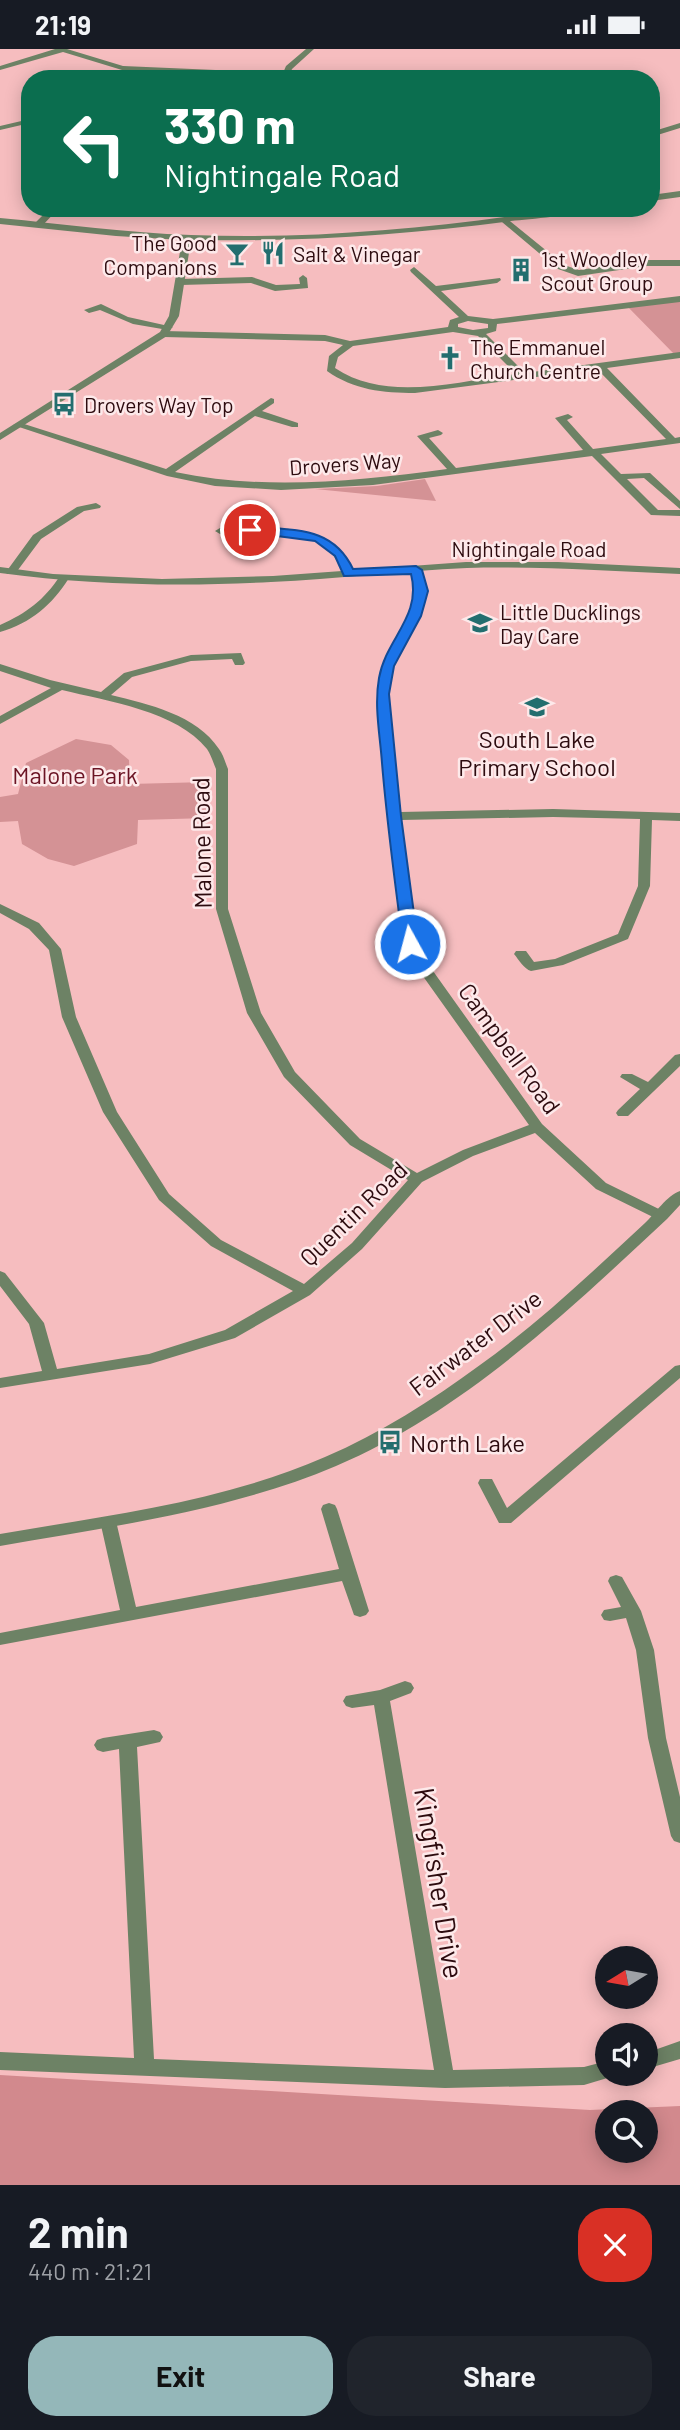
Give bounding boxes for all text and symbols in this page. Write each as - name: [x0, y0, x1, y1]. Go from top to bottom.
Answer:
- text: 21:19: [35, 9, 91, 40]
- text: 330 m: [164, 95, 296, 154]
- icon: left: [49, 98, 140, 189]
- text: Nightingale Road: [164, 155, 400, 193]
- place label: The Good Companions: [104, 230, 217, 279]
- restaurant icon: Salt & Vinegar: [259, 239, 287, 267]
- bar icon: The Good Companions: [223, 240, 251, 268]
- place label: Salt & Vinegar: [293, 241, 421, 266]
- place label: 1st Woodley Scout Group: [541, 246, 653, 295]
- building icon: 1st Woodley Scout Group: [507, 256, 535, 284]
- place label: The Emmanuel Church Centre: [470, 334, 605, 383]
- church icon: The Emmanuel Church Centre: [436, 344, 464, 372]
- bus stop icon: Drovers Way Top: [50, 390, 78, 418]
- place label: Drovers Way Top: [84, 392, 234, 417]
- street label: Drovers Way: [288, 447, 402, 479]
- pin: [220, 500, 280, 560]
- icon: arrive: [231, 511, 269, 549]
- street label: Nightingale Road: [451, 536, 607, 561]
- place label: Little Ducklings Day Care: [500, 599, 641, 648]
- school or university icon: Little Ducklings Day Care: [466, 609, 494, 637]
- school or university icon: South Lake Primary School: [523, 693, 551, 721]
- place label: South Lake Primary School: [458, 724, 616, 781]
- park label: Malone Park: [12, 760, 138, 789]
- street label: Malone Road: [185, 777, 217, 909]
- position arrow: [373, 907, 447, 981]
- street label: Campbell Road: [453, 977, 567, 1119]
- street label: Quentin Road: [293, 1155, 413, 1271]
- street label: Fairwater Drive: [403, 1283, 547, 1401]
- bus stop icon: North Lake: [376, 1428, 404, 1456]
- place label: North Lake: [410, 1428, 525, 1457]
- street label: Kingfisher Drive: [408, 1785, 472, 1981]
- north arrow: [595, 1946, 658, 2009]
- map controls: [595, 1946, 658, 2163]
- button: sound: [595, 2023, 658, 2086]
- button: search: [595, 2100, 658, 2163]
- text: 2 min: [28, 2206, 129, 2256]
- button: close: [578, 2208, 652, 2282]
- text: 440 m · 21:21: [28, 2257, 152, 2285]
- button: Exit: [28, 2336, 333, 2416]
- button: Share: [347, 2336, 652, 2416]

